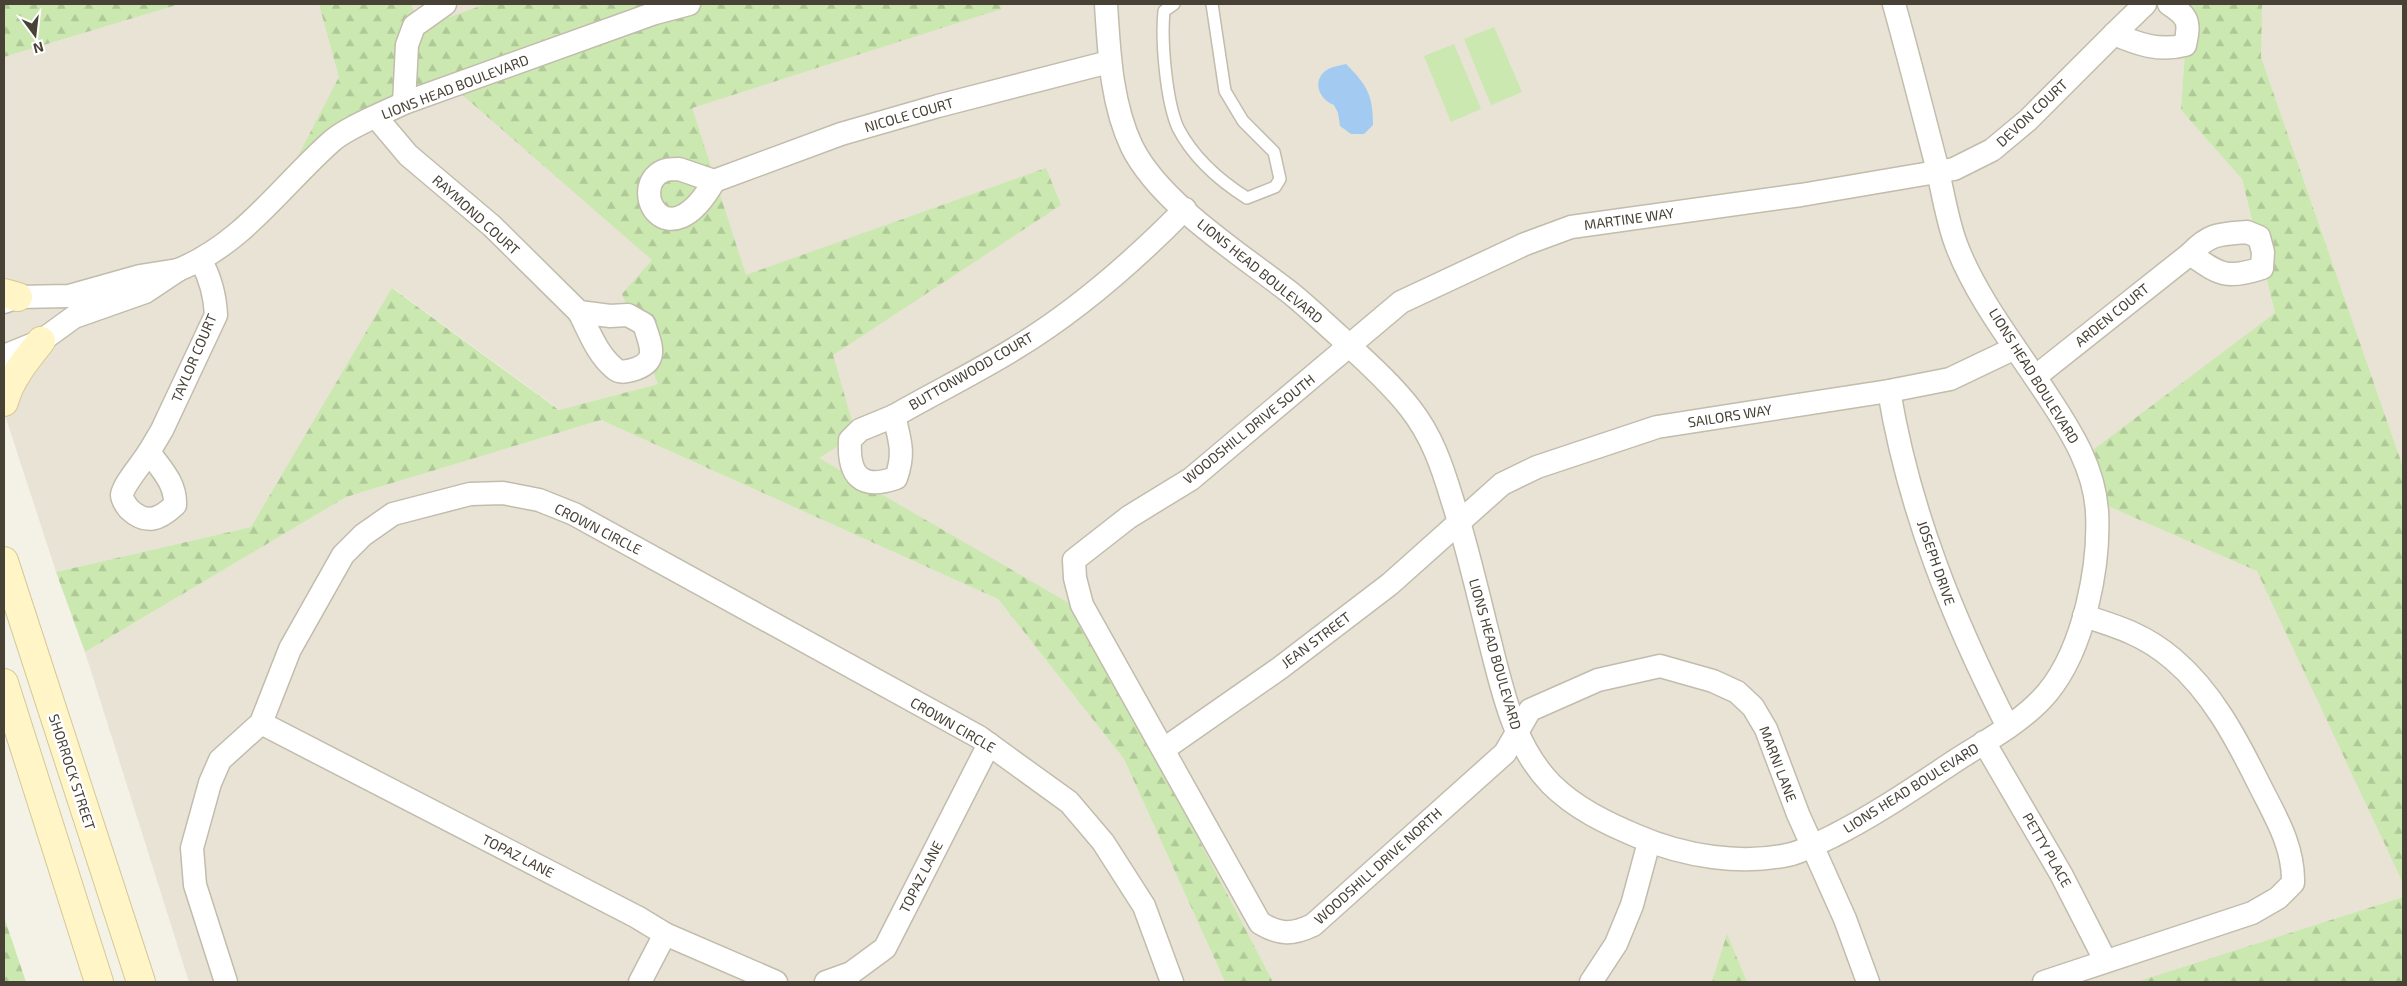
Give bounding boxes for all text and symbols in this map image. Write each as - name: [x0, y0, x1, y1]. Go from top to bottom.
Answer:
- north arrow: [10, 10, 60, 60]
- text: N: [31, 39, 46, 58]
- street label: LIONS HEAD BOULEVARD: [379, 51, 531, 123]
- street label: DEVON COURT: [1993, 75, 2071, 150]
- street label: NICOLE COURT: [862, 94, 955, 135]
- street label: RAYMOND COURT: [429, 171, 523, 258]
- street label: MARTINE WAY: [1583, 204, 1675, 233]
- street label: LIONS HEAD BOULEVARD: [1194, 215, 1326, 326]
- street label: ARDEN COURT: [2071, 279, 2152, 350]
- street label: LIONS HEAD BOULEVARD: [1986, 305, 2083, 447]
- street label: TAYLOR COURT: [167, 311, 220, 405]
- street label: BUTTONWOOD COURT: [906, 328, 1036, 413]
- street label: WOODSHILL DRIVE SOUTH: [1179, 370, 1318, 487]
- street label: SAILORS WAY: [1687, 400, 1773, 431]
- street label: CROWN CIRCLE: [552, 499, 645, 558]
- street label: JOSEPH DRIVE: [1914, 518, 1959, 608]
- street label: LIONS HEAD BOULEVARD: [1466, 576, 1525, 731]
- street label: JEAN STREET: [1278, 608, 1354, 671]
- street label: CROWN CIRCLE: [908, 693, 999, 756]
- street label: SHORROCK STREET: [46, 712, 99, 832]
- street label: MARNI LANE: [1756, 723, 1801, 804]
- street label: LIONS HEAD BOULEVARD: [1840, 739, 1982, 836]
- street label: WOODSHILL DRIVE NORTH: [1310, 804, 1445, 927]
- street label: PETTY PLACE: [2019, 810, 2076, 890]
- street label: TOPAZ LANE: [479, 830, 557, 881]
- street label: TOPAZ LANE: [895, 838, 946, 916]

